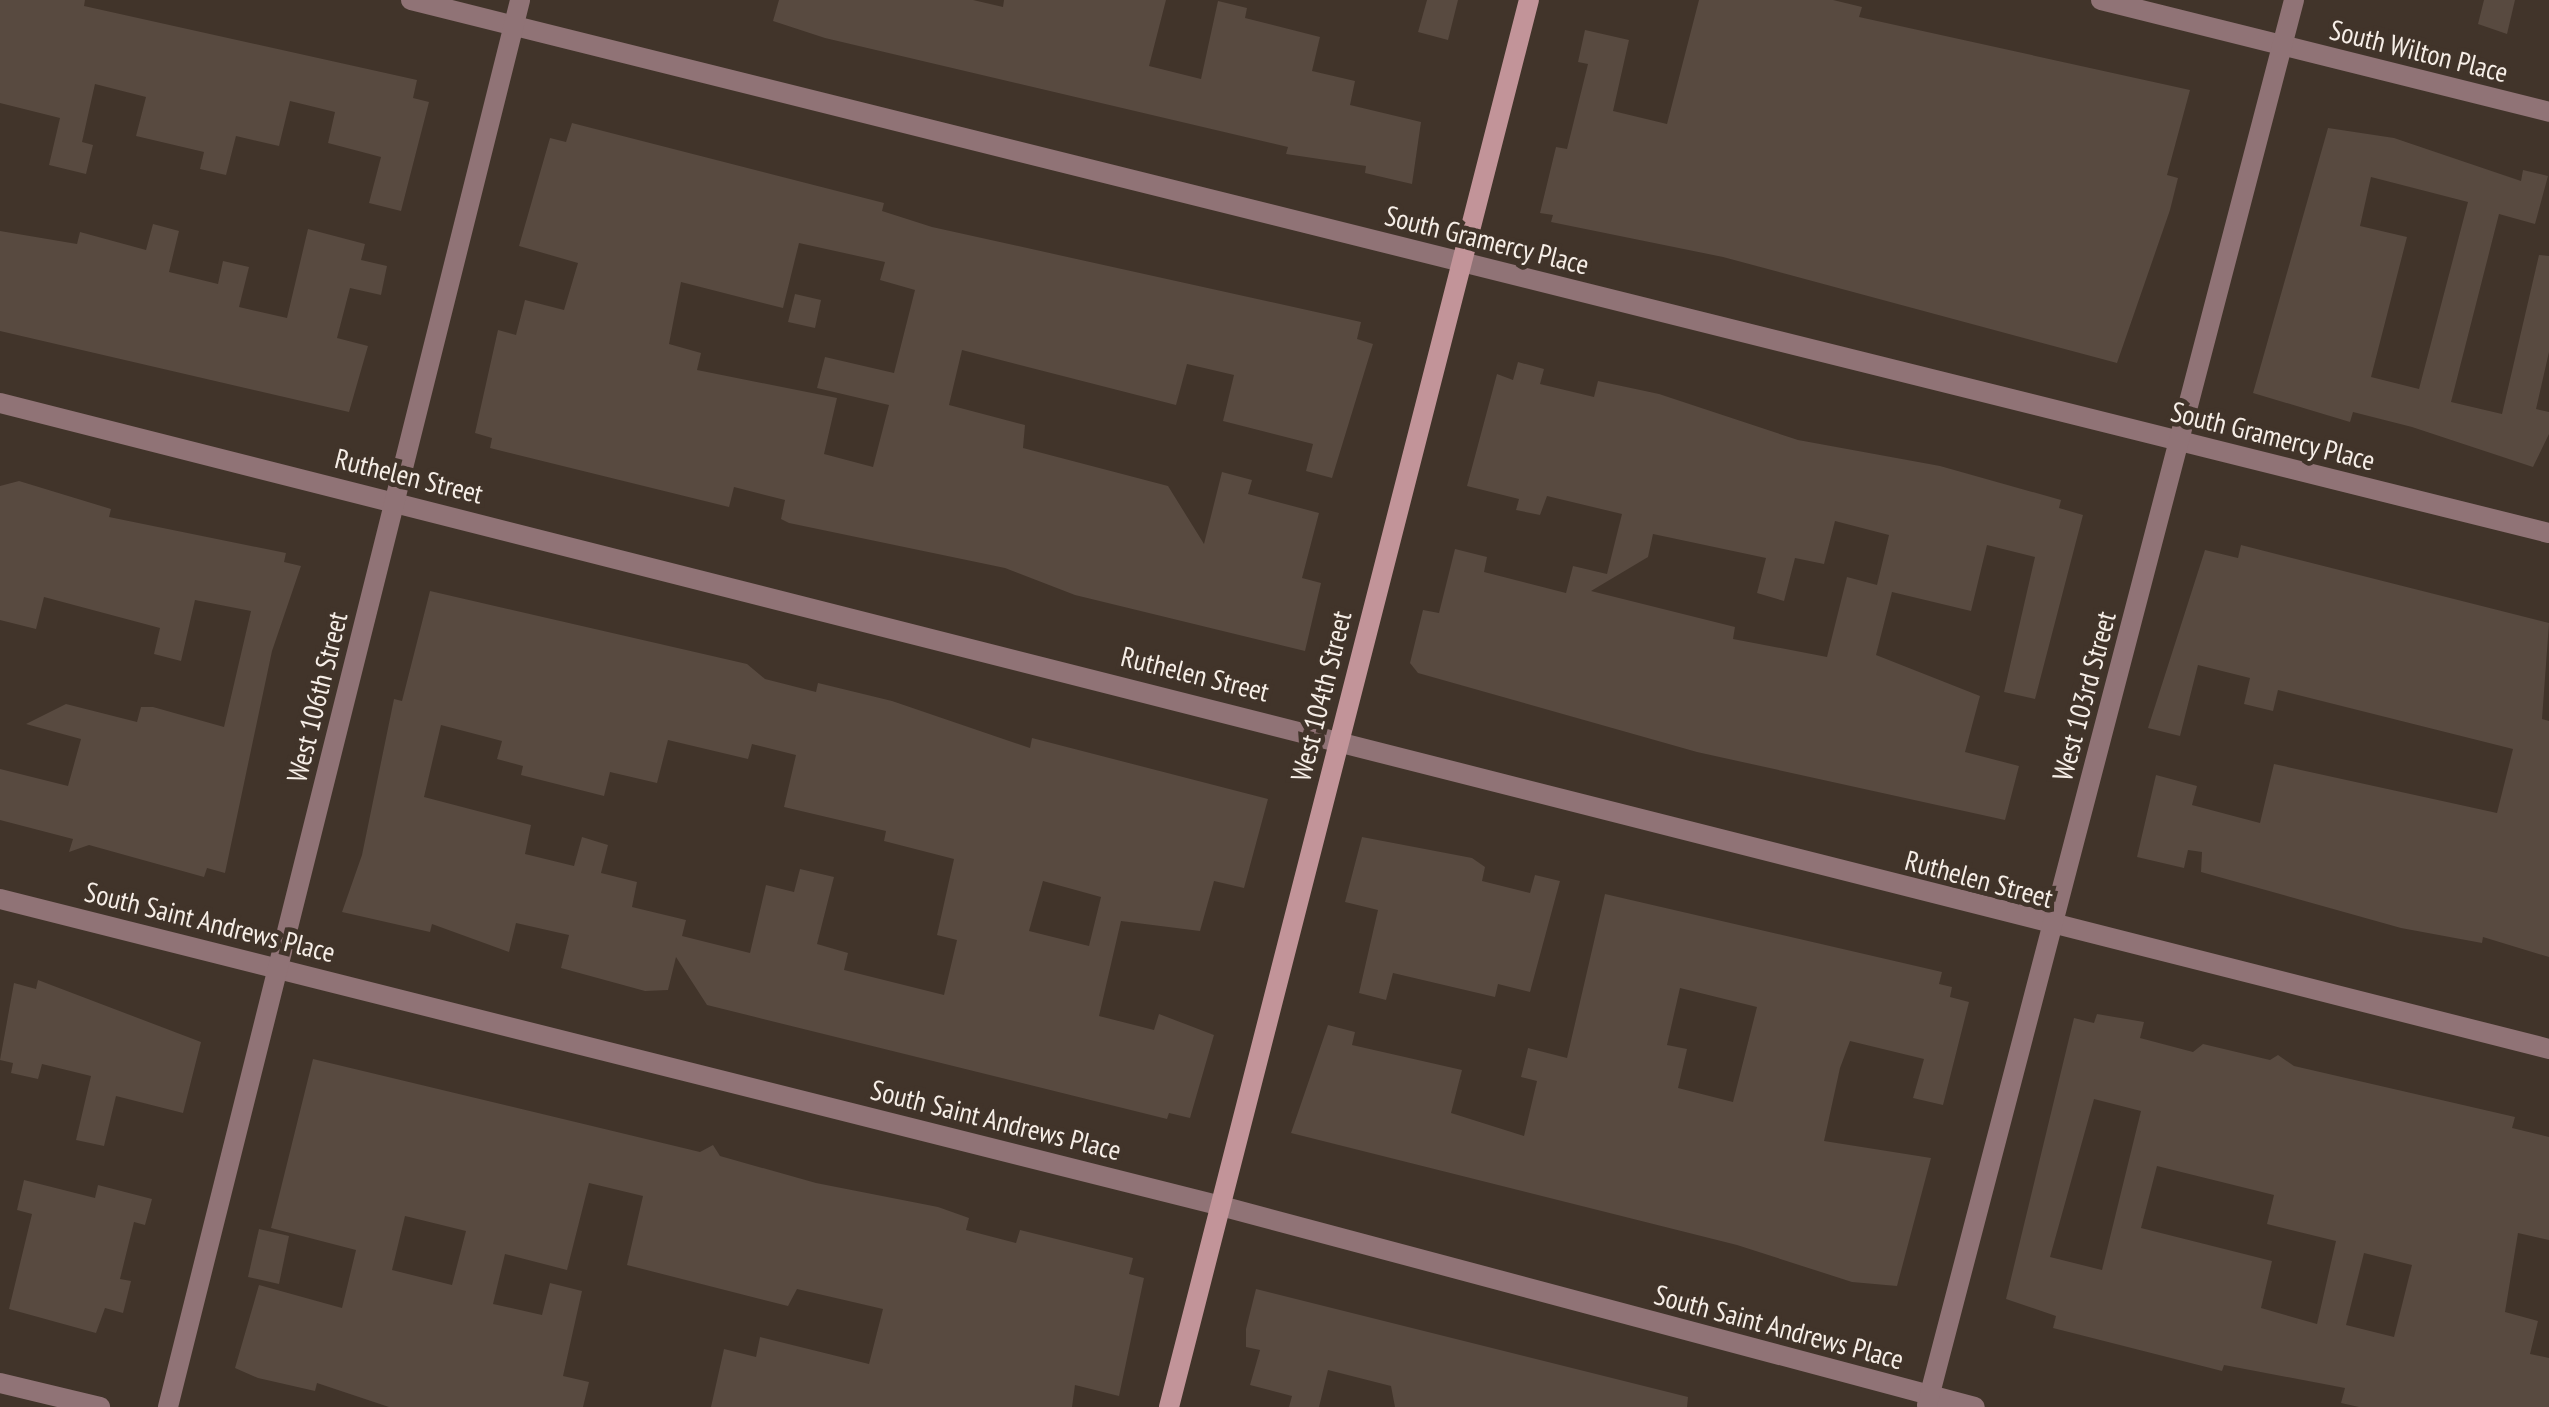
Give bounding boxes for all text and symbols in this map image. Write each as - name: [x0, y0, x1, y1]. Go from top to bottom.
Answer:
- street label: South Wilton Place: [2326, 13, 2512, 89]
- street label: South Gramercy Place: [1381, 198, 1593, 282]
- street label: South Gramercy Place: [2167, 394, 2379, 478]
- street label: Ruthelen Street: [331, 441, 487, 511]
- street label: West 104th Street: [1284, 607, 1358, 785]
- street label: West 106th Street: [280, 608, 354, 786]
- street label: West 103rd Street: [2045, 608, 2123, 784]
- street label: Ruthelen Street: [1117, 639, 1273, 709]
- street label: Ruthelen Street: [1902, 843, 2056, 915]
- street label: South Saint Andrews Place: [81, 875, 339, 969]
- street label: South Saint Andrews Place: [867, 1073, 1125, 1167]
- street label: South Saint Andrews Place: [1650, 1277, 1908, 1377]

